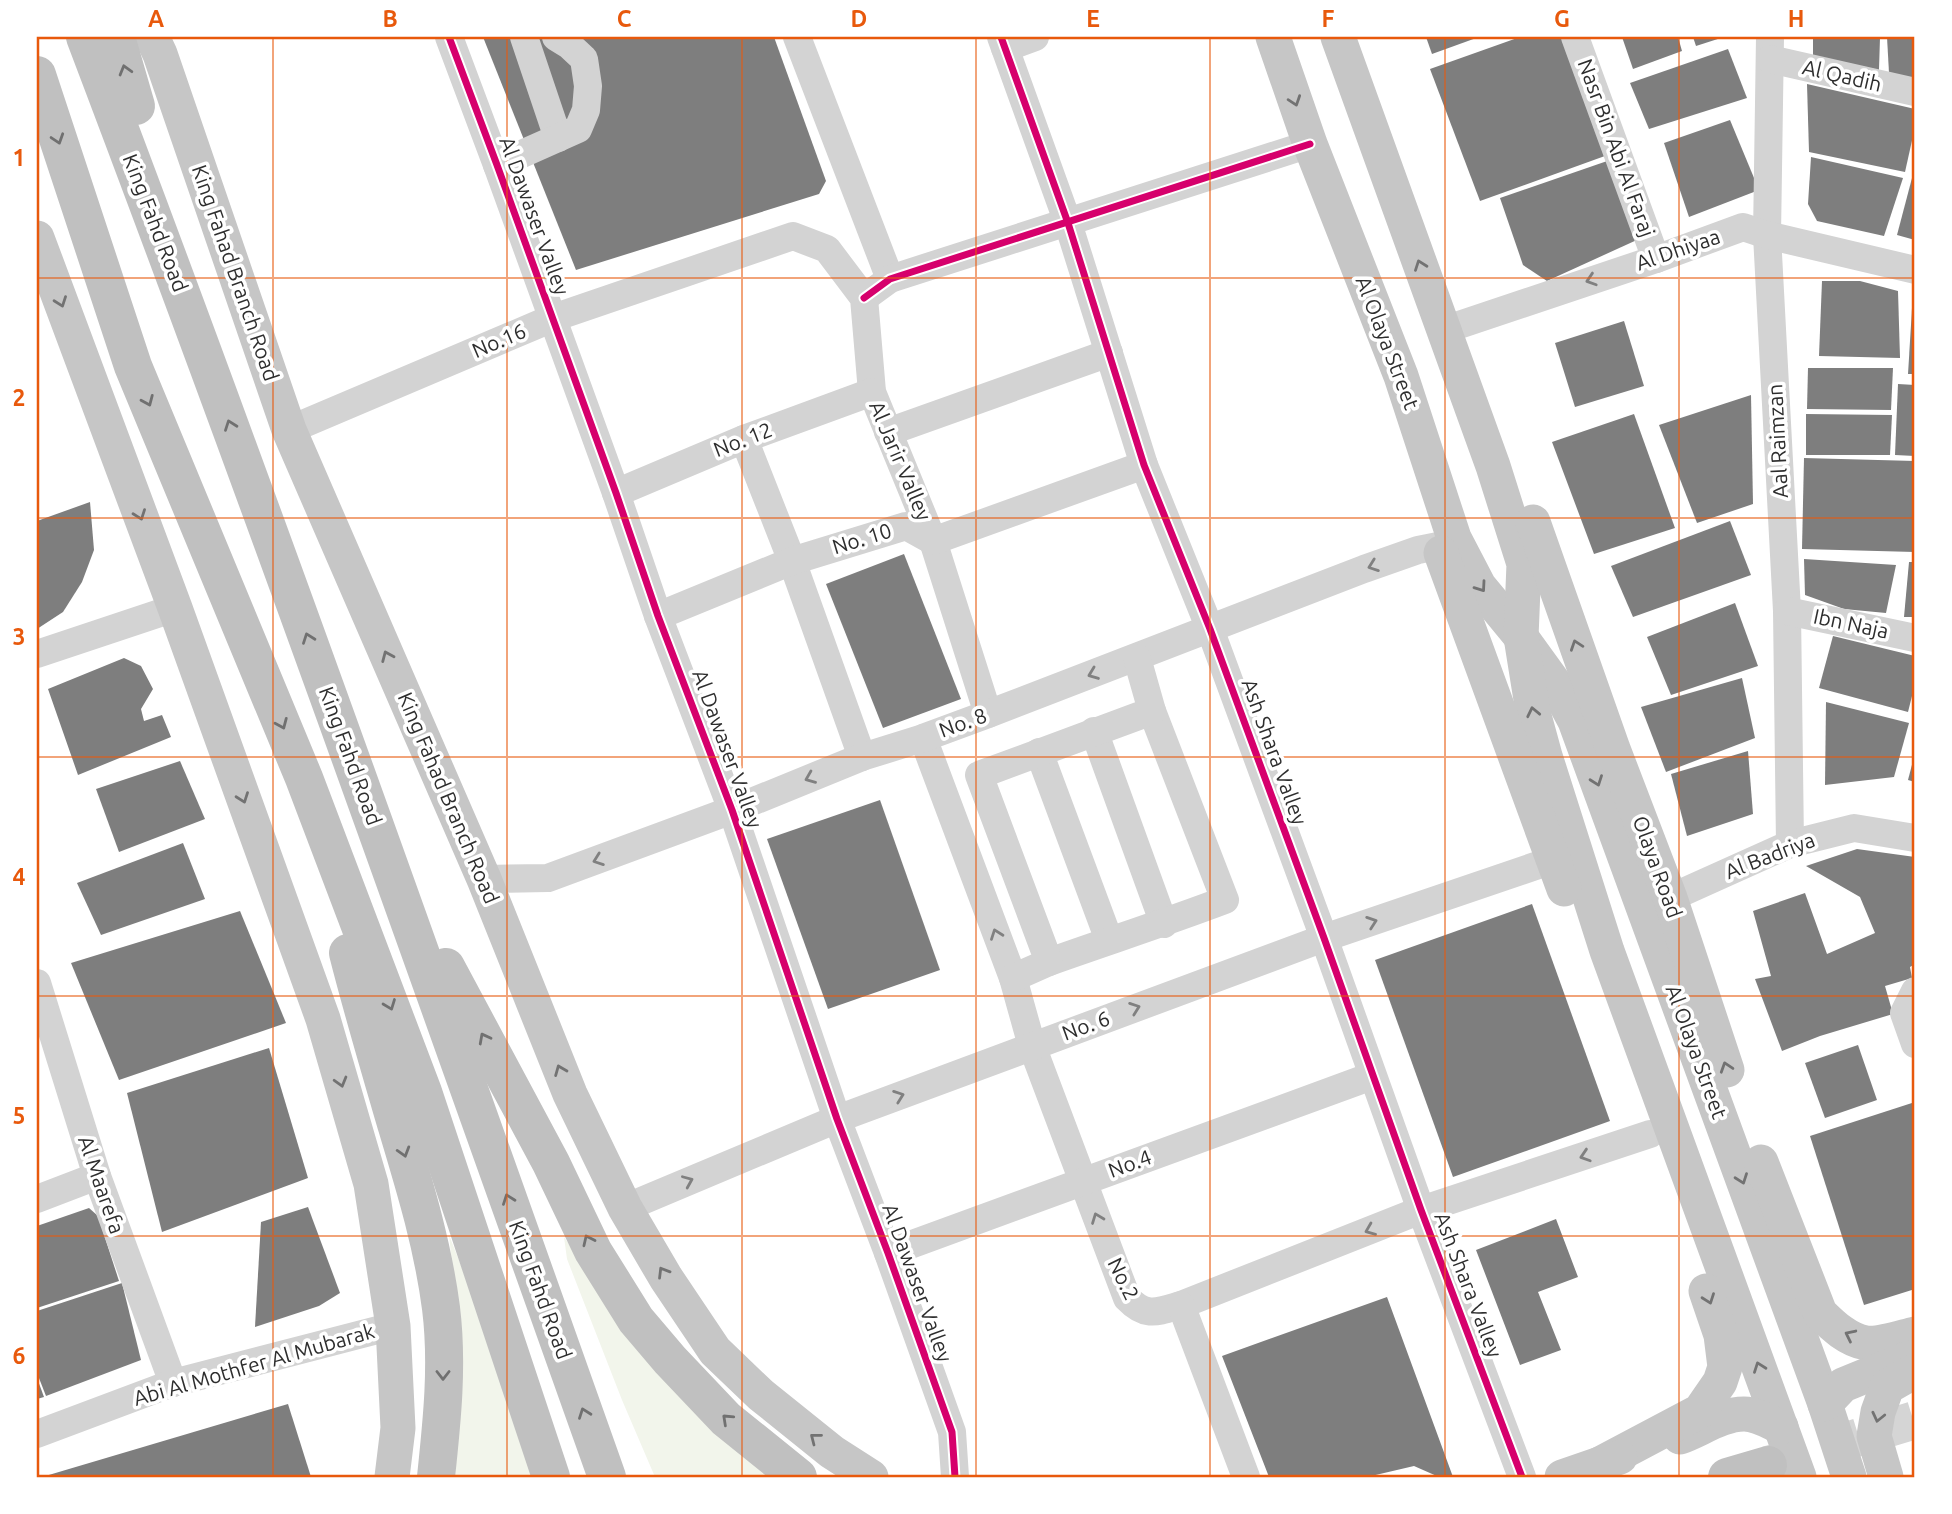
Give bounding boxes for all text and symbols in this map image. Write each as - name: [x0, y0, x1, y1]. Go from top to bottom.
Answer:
- text: A: [148, 6, 164, 31]
- text: B: [382, 6, 398, 31]
- text: C: [617, 6, 632, 31]
- text: D: [851, 6, 867, 31]
- text: E: [1086, 6, 1100, 31]
- text: F: [1322, 6, 1335, 31]
- text: G: [1554, 6, 1570, 31]
- text: H: [1788, 6, 1804, 31]
- street label: Al Qadih: [1800, 54, 1884, 96]
- street label: Nasr Bin Abi Al Faraj: [1574, 55, 1660, 240]
- one-way arrow: [119, 64, 133, 76]
- one-way arrow: [1287, 95, 1301, 107]
- one-way arrow: [50, 133, 64, 145]
- street label: Al Dawaser Valley: [495, 133, 575, 298]
- text: 1: [13, 145, 25, 170]
- street label: King Fahd Road: [119, 150, 193, 295]
- street label: King Fahad Branch Road: [188, 161, 284, 384]
- street label: Al Dhiyaa: [1632, 223, 1723, 275]
- one-way arrow: [1415, 260, 1429, 272]
- one-way arrow: [1586, 272, 1598, 286]
- street label: Al Olaya Street: [1351, 273, 1424, 413]
- one-way arrow: [52, 295, 66, 307]
- street label: No.16: [468, 318, 529, 362]
- street label: Aal Raimzan: [1762, 383, 1792, 499]
- text: 2: [13, 385, 25, 410]
- one-way arrow: [139, 394, 153, 406]
- street label: Al Jarir Valley: [865, 397, 937, 524]
- street label: No. 12: [710, 417, 775, 461]
- one-way arrow: [224, 419, 238, 431]
- one-way arrow: [132, 508, 146, 520]
- street label: No. 10: [829, 518, 894, 558]
- one-way arrow: [1368, 558, 1380, 572]
- one-way arrow: [1473, 579, 1485, 592]
- street label: Ibn Naja: [1811, 603, 1891, 643]
- text: 3: [13, 624, 25, 649]
- one-way arrow: [302, 633, 316, 645]
- one-way arrow: [1570, 639, 1584, 651]
- one-way arrow: [381, 651, 395, 664]
- street label: Al Dawaser Valley: [688, 666, 768, 831]
- one-way arrow: [1087, 666, 1099, 680]
- street label: Ash Shara Valley: [1237, 675, 1312, 828]
- street label: King Fahd Road: [315, 683, 387, 828]
- street label: King Fahad Branch Road: [393, 688, 504, 907]
- street label: No. 8: [936, 702, 990, 742]
- one-way arrow: [1527, 706, 1542, 718]
- one-way arrow: [273, 718, 287, 730]
- one-way arrow: [805, 770, 817, 784]
- one-way arrow: [1589, 774, 1603, 786]
- one-way arrow: [235, 791, 249, 803]
- street label: Olaya Road: [1628, 812, 1687, 921]
- street label: Al Badriya: [1721, 827, 1818, 883]
- one-way arrow: [592, 851, 604, 865]
- text: 4: [13, 864, 26, 889]
- one-way arrow: [1365, 916, 1378, 930]
- one-way arrow: [991, 928, 1005, 940]
- street label: Al Olaya Street: [1662, 981, 1732, 1122]
- one-way arrow: [382, 999, 396, 1011]
- one-way arrow: [1129, 1002, 1141, 1016]
- street label: No. 6: [1059, 1005, 1113, 1045]
- one-way arrow: [479, 1032, 492, 1045]
- one-way arrow: [1720, 1061, 1734, 1073]
- one-way arrow: [554, 1064, 568, 1077]
- one-way arrow: [333, 1076, 347, 1088]
- one-way arrow: [893, 1090, 905, 1104]
- text: 5: [13, 1103, 25, 1128]
- street label: Al Maarefa: [74, 1132, 130, 1237]
- street label: No.4: [1105, 1144, 1155, 1182]
- one-way arrow: [396, 1145, 411, 1157]
- one-way arrow: [1580, 1147, 1592, 1162]
- one-way arrow: [1734, 1172, 1748, 1184]
- one-way arrow: [682, 1176, 694, 1190]
- one-way arrow: [502, 1193, 516, 1205]
- street label: Al Dawaser Valley: [878, 1200, 958, 1365]
- street label: Ash Shara Valley: [1430, 1209, 1508, 1361]
- one-way arrow: [1091, 1212, 1105, 1224]
- street label: King Fahd Road: [505, 1217, 577, 1362]
- one-way arrow: [1365, 1221, 1377, 1235]
- one-way arrow: [582, 1235, 596, 1247]
- street label: No.2: [1103, 1253, 1144, 1304]
- one-way arrow: [658, 1267, 671, 1280]
- one-way arrow: [1701, 1293, 1715, 1305]
- street label: Abi Al Mothfer Al Mubarak: [130, 1318, 377, 1410]
- one-way arrow: [1844, 1330, 1857, 1344]
- text: 6: [13, 1343, 26, 1368]
- one-way arrow: [1753, 1361, 1767, 1373]
- one-way arrow: [435, 1370, 451, 1380]
- one-way arrow: [578, 1407, 592, 1419]
- one-way arrow: [1872, 1411, 1886, 1423]
- one-way arrow: [722, 1414, 735, 1427]
- one-way arrow: [811, 1434, 823, 1447]

